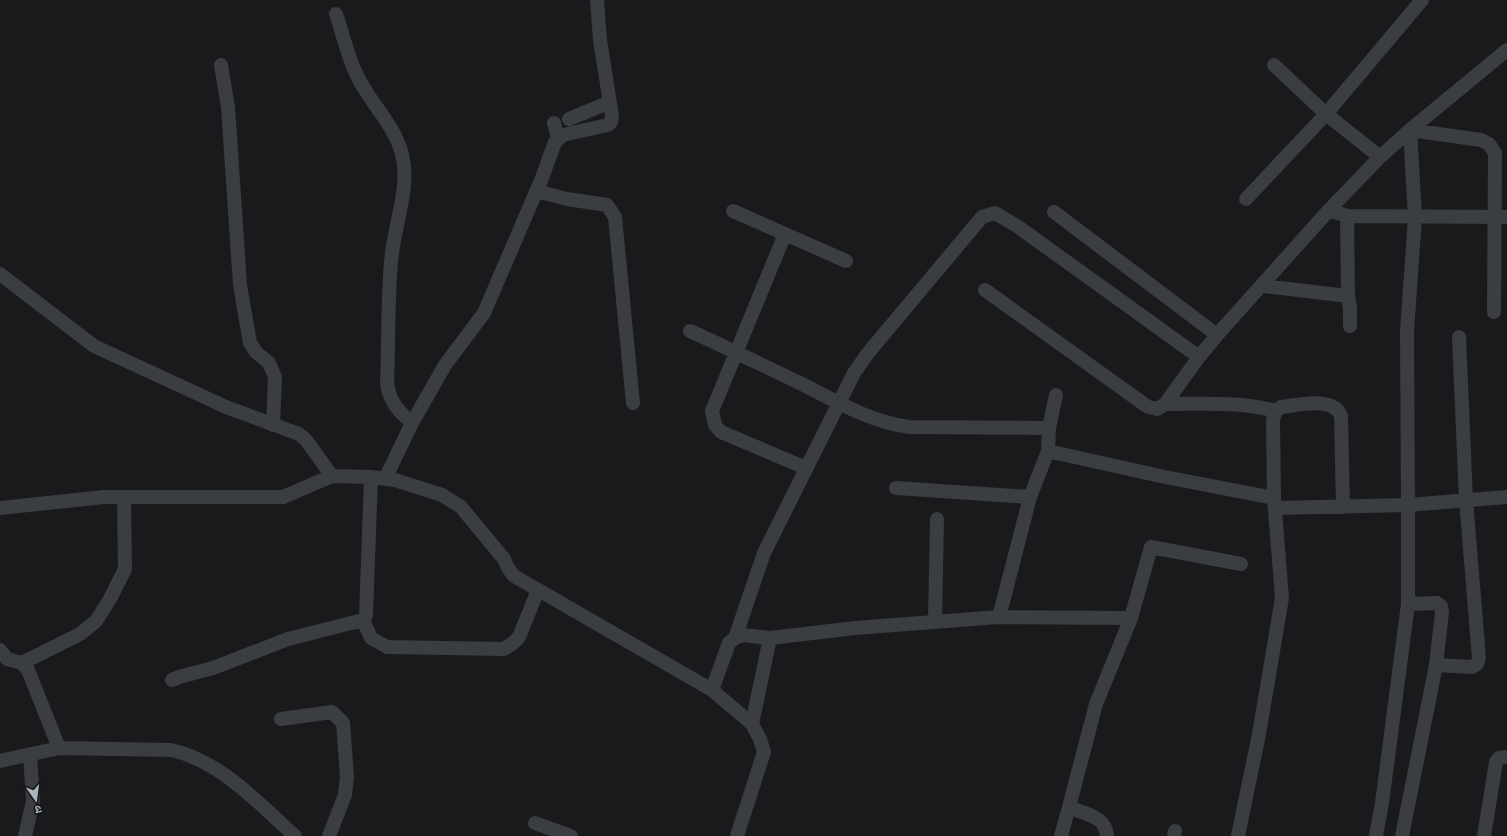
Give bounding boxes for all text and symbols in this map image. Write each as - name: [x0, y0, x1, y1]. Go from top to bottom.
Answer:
- north arrow: [16, 780, 56, 820]
- text: उ: [33, 803, 43, 816]

